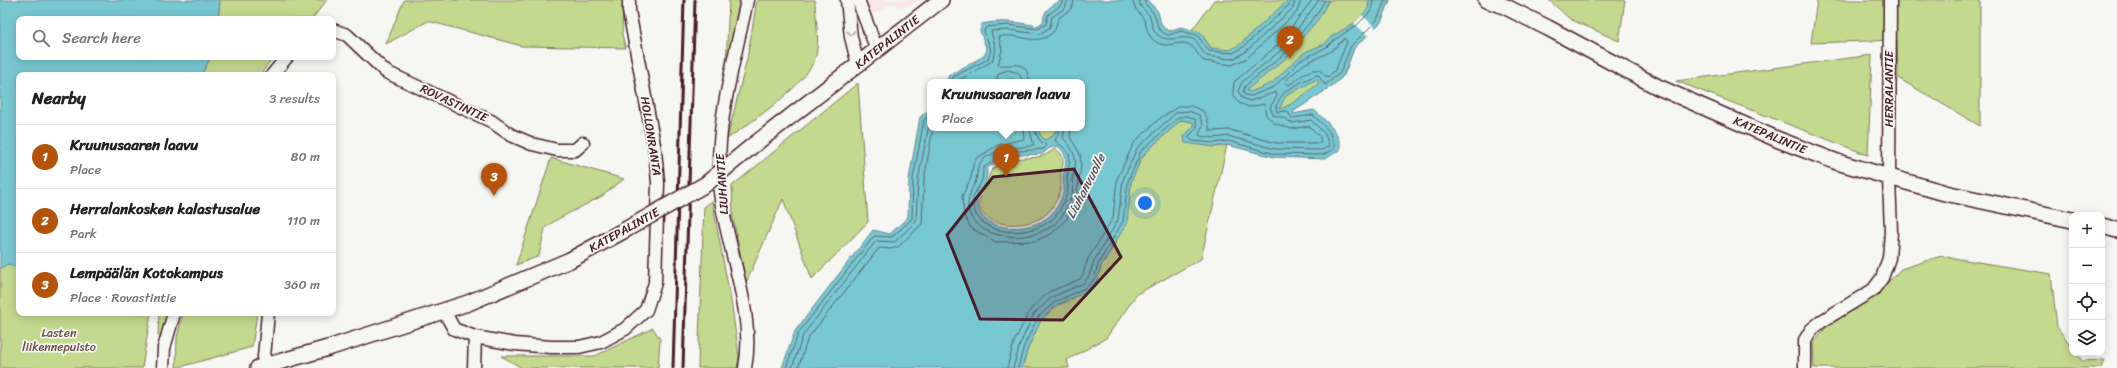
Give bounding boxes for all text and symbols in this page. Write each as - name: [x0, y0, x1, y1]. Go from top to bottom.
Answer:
- street label: KATEPALINTIE: [850, 9, 926, 75]
- search box: [16, 16, 336, 60]
- text: Search here: [62, 25, 141, 51]
- pin: 2: [1277, 26, 1303, 59]
- icon: search: [30, 27, 52, 49]
- one-way arrow: [846, 30, 855, 36]
- street label: HERRALANTIE: [1878, 49, 1900, 127]
- street label: ROVASTINTIE: [416, 78, 493, 129]
- popup: [927, 79, 1085, 131]
- text: Kruunusaaren laavu: [942, 81, 1070, 107]
- text: Nearby: [32, 83, 86, 113]
- text: 3 results: [269, 87, 320, 110]
- street label: HOLLONRANTA: [634, 95, 668, 177]
- text: Place: [942, 107, 973, 130]
- street label: KATEPALINTIE: [1730, 110, 1811, 161]
- text: Kruunusaaren laavu: [70, 132, 198, 158]
- pin: 1: [993, 144, 1019, 177]
- text: 1: [42, 145, 48, 168]
- text: 80 m: [291, 145, 320, 168]
- water label: Liuhanvuolle: [1059, 148, 1112, 223]
- street label: LIUHANTIE: [709, 151, 735, 215]
- text: Place: [70, 158, 101, 181]
- pin: 3: [481, 163, 507, 196]
- your location: [1135, 193, 1155, 213]
- text: Herralankosken kalastusalue: [70, 196, 260, 222]
- street label: KATEPALINTIE: [585, 201, 665, 259]
- text: 2: [41, 209, 49, 232]
- text: 110 m: [287, 209, 320, 232]
- map controls: [2069, 212, 2105, 356]
- button: +: [2069, 212, 2105, 248]
- text: Park: [70, 222, 97, 245]
- button: −: [2069, 248, 2105, 284]
- text: Lempäälän Kotokampus: [70, 260, 223, 286]
- text: 3: [41, 273, 49, 296]
- text: 360 m: [284, 273, 320, 296]
- button: locate: [2069, 284, 2105, 320]
- text: Place · Rovastintie: [70, 286, 176, 309]
- button: layers: [2069, 320, 2105, 356]
- park label: Lasten liikennepuisto: [22, 322, 96, 358]

